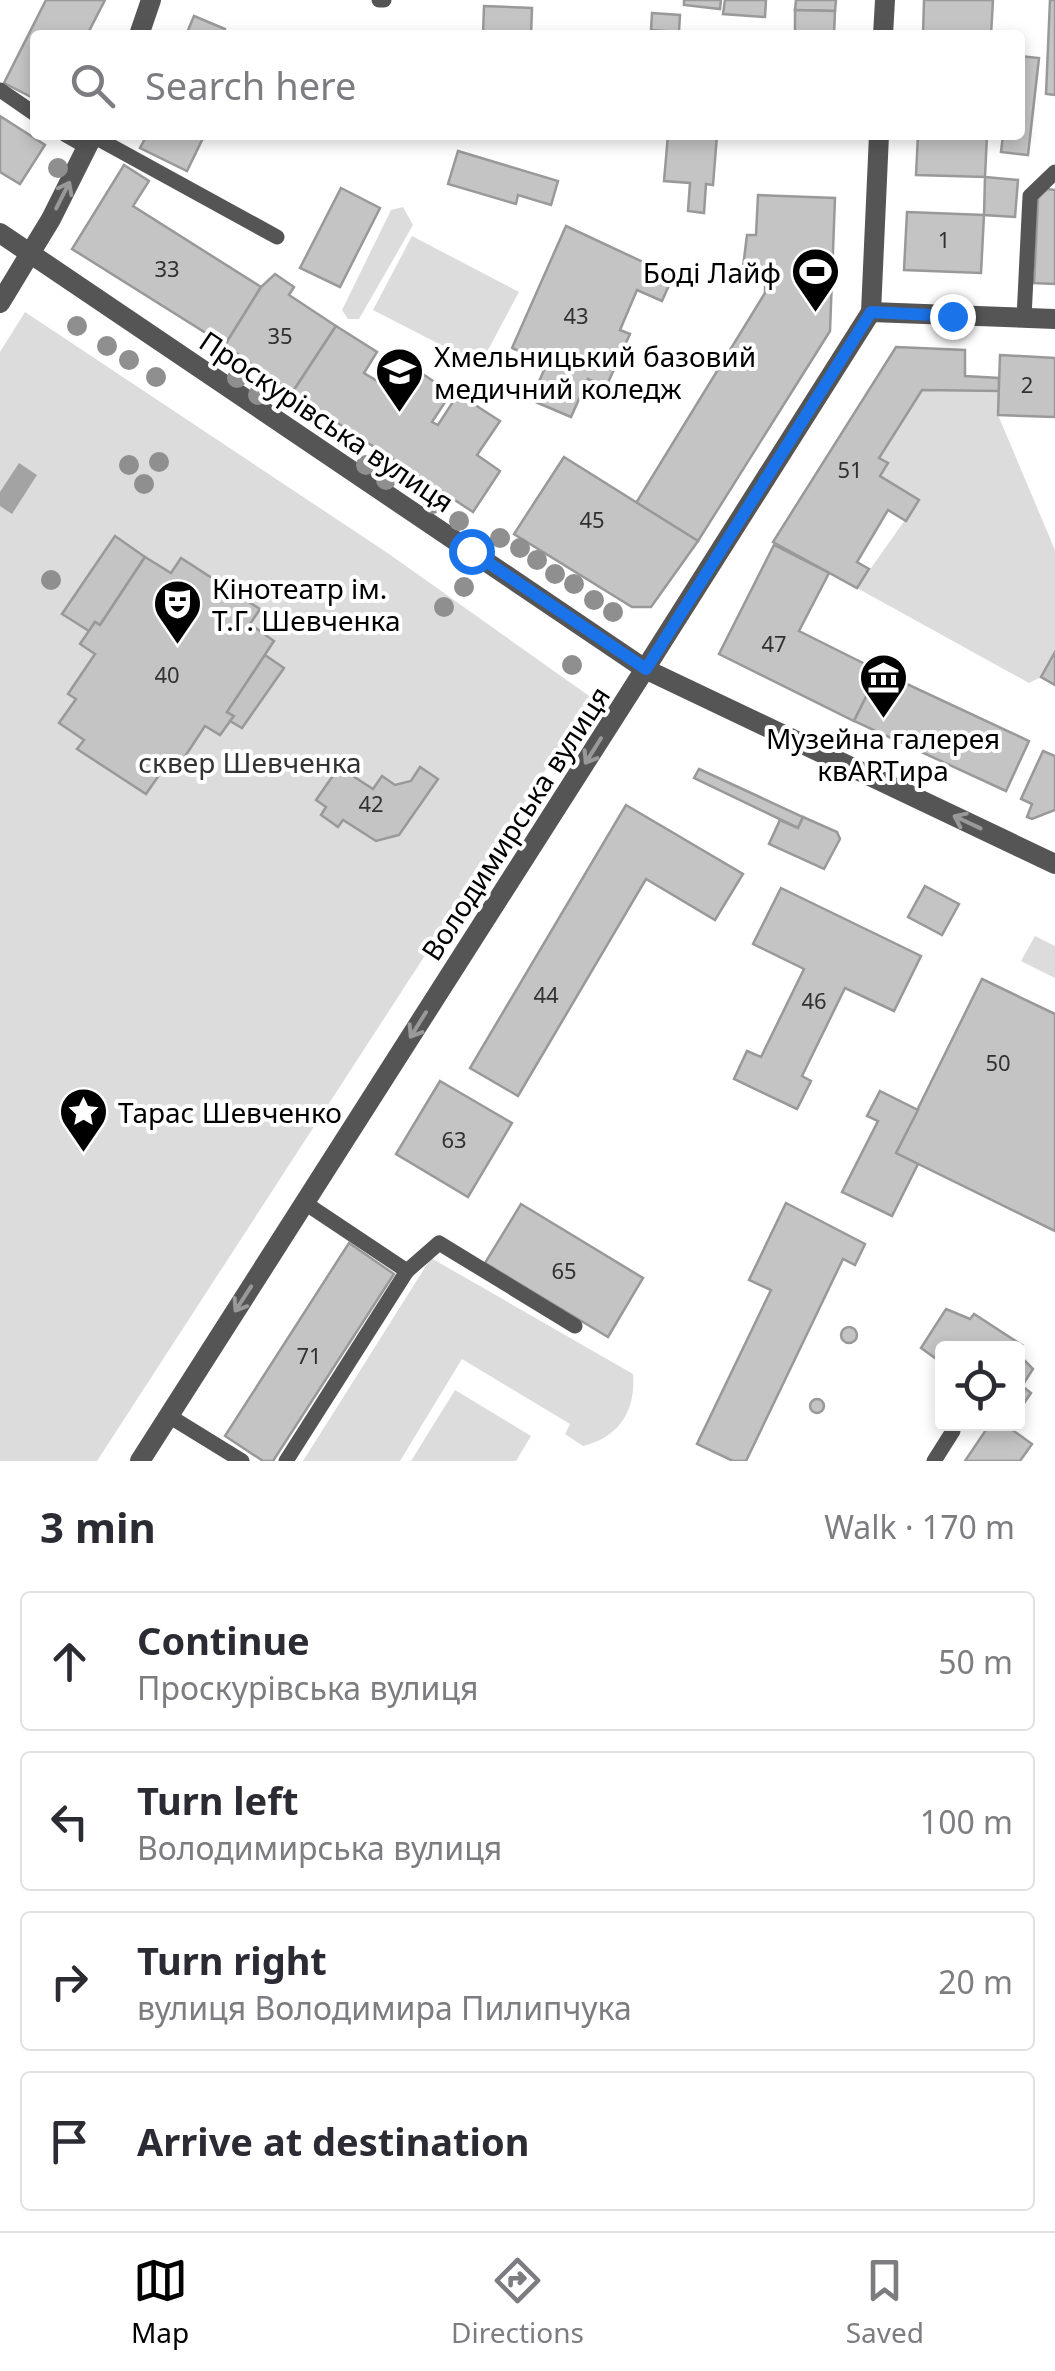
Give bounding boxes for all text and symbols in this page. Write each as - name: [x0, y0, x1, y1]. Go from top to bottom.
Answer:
- search box: [30, 30, 1025, 140]
- icon: search: [65, 58, 120, 113]
- text: Search here: [145, 59, 356, 111]
- one-way arrow: [54, 181, 73, 210]
- house number: 1: [938, 224, 950, 254]
- sports icon: Боді Лайф: [790, 246, 842, 314]
- house number: 33: [154, 253, 180, 283]
- place label: Боді Лайф: [643, 253, 781, 291]
- route end: [930, 294, 976, 340]
- house number: 43: [563, 300, 589, 330]
- house number: 35: [267, 320, 293, 350]
- street label: Проскурівська вулиця: [192, 322, 462, 520]
- place label: Хмельницький базовий медичний коледж: [434, 337, 756, 407]
- school or university icon: Хмельницький базовий медичний коледж: [373, 346, 425, 414]
- house number: 2: [1021, 369, 1033, 399]
- house number: 51: [837, 454, 863, 484]
- house number: 45: [579, 504, 605, 534]
- route start: [449, 529, 495, 575]
- place label: Кінотеатр ім. Т.Г. Шевченка: [212, 569, 401, 639]
- theatre icon: Кінотеатр ім. Т.Г. Шевченка: [151, 578, 203, 646]
- house number: 47: [761, 628, 787, 658]
- museum icon: Музейна галерея квARTира: [857, 652, 909, 720]
- house number: 40: [154, 659, 180, 689]
- street label: Володимирська вулиця: [412, 679, 618, 967]
- place label: Музейна галерея квARTира: [766, 719, 1000, 789]
- one-way arrow: [583, 736, 603, 765]
- park label: сквер Шевченка: [138, 743, 362, 781]
- house number: 42: [358, 788, 384, 818]
- one-way arrow: [953, 812, 982, 831]
- house number: 44: [533, 979, 559, 1009]
- house number: 46: [801, 985, 827, 1015]
- one-way arrow: [408, 1010, 429, 1039]
- house number: 50: [985, 1047, 1011, 1077]
- place icon: Тарас Шевченко: [57, 1086, 109, 1154]
- place label: Тарас Шевченко: [118, 1093, 342, 1131]
- house number: 63: [441, 1124, 467, 1154]
- house number: 65: [551, 1255, 577, 1285]
- one-way arrow: [233, 1284, 254, 1313]
- house number: 71: [296, 1340, 322, 1370]
- map controls: [935, 1341, 1025, 1431]
- button: locate: [935, 1341, 1025, 1431]
- text: 3 min: [40, 1498, 156, 1555]
- text: Walk · 170 m: [824, 1505, 1015, 1548]
- text: Continue: [137, 1614, 310, 1666]
- icon: ahead: [42, 1634, 97, 1689]
- text: 50 m: [938, 1640, 1013, 1683]
- text: Проскурівська вулиця: [137, 1666, 479, 1709]
- text: Turn left: [137, 1774, 299, 1826]
- icon: left: [42, 1794, 97, 1849]
- text: 100 m: [920, 1800, 1013, 1843]
- text: Володимирська вулиця: [137, 1826, 502, 1869]
- text: Turn right: [137, 1934, 327, 1986]
- icon: right: [42, 1954, 97, 2009]
- text: 20 m: [938, 1960, 1013, 2003]
- text: вулиця Володимира Пилипчука: [137, 1986, 632, 2029]
- icon: arrive: [42, 2114, 97, 2169]
- text: Arrive at destination: [137, 2115, 529, 2167]
- tab: Map: [131, 2253, 189, 2351]
- tab: Directions: [451, 2253, 584, 2351]
- tab: Saved: [846, 2253, 924, 2351]

